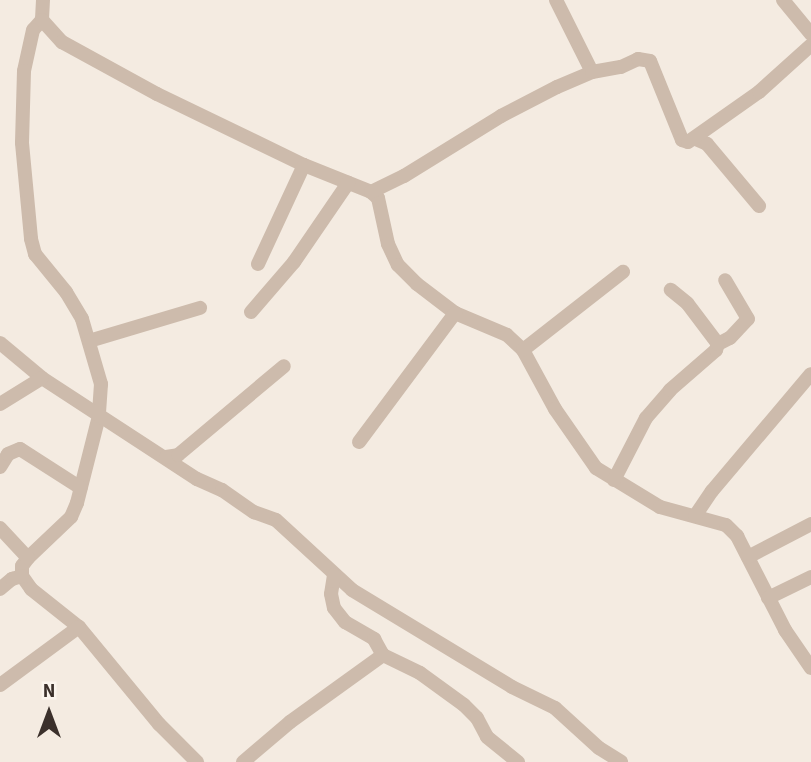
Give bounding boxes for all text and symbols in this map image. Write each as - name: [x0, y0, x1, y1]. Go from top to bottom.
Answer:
- north arrow: [14, 678, 84, 748]
- text: N: [43, 678, 55, 705]

